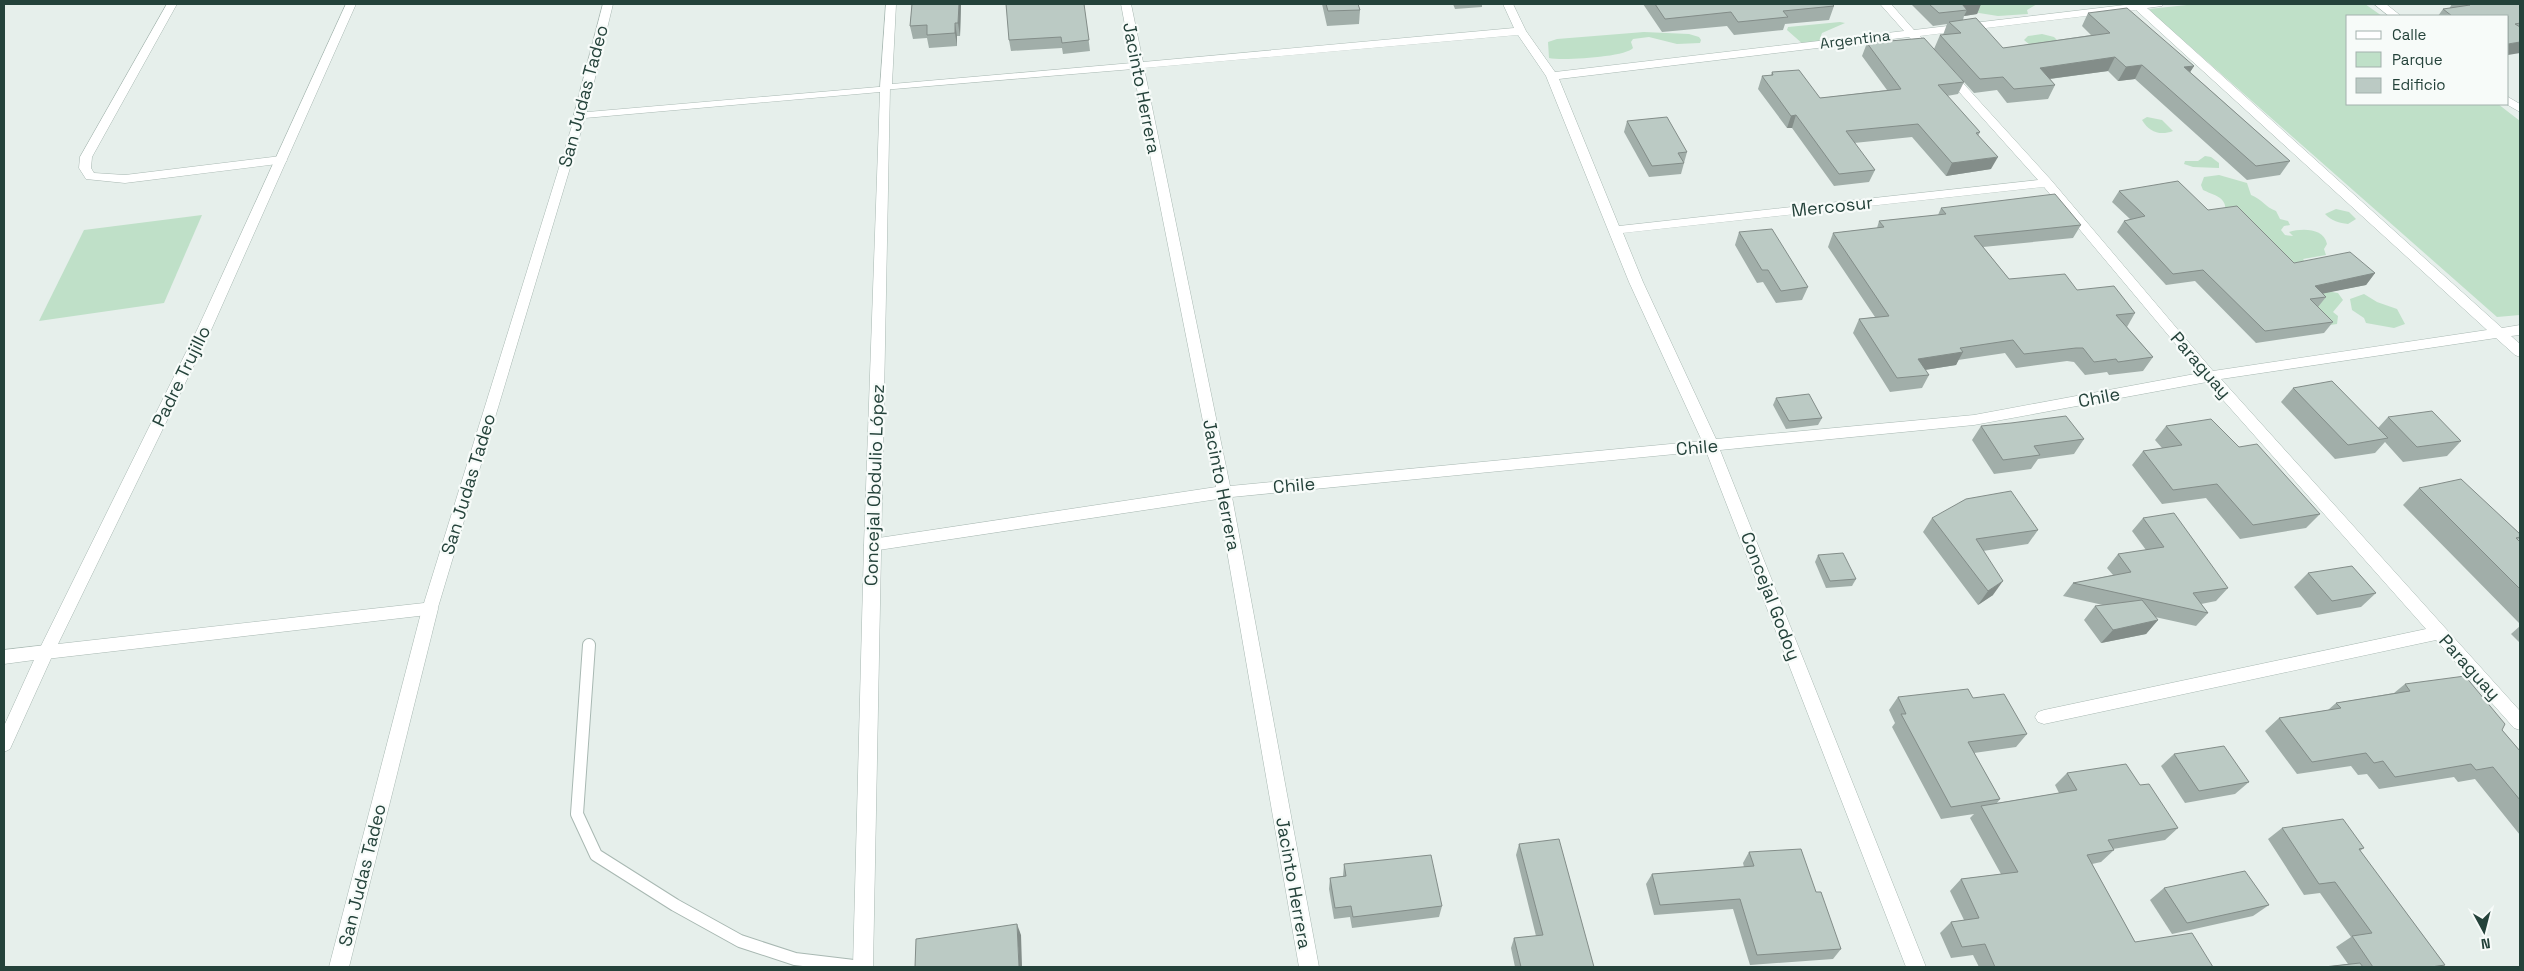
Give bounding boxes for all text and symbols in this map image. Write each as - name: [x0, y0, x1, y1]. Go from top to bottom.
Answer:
- legend: [2346, 15, 2509, 105]
- street label: Jacinto Herrera: [1118, 20, 1166, 156]
- street label: San Judas Tadeo: [553, 22, 613, 170]
- street label: Argentina: [1819, 25, 1892, 53]
- text: Calle: [2392, 25, 2427, 44]
- text: Parque: [2392, 50, 2443, 69]
- text: Edificio: [2392, 75, 2446, 94]
- street label: Mercosur: [1790, 190, 1874, 222]
- street label: Padre Trujillo: [147, 322, 215, 430]
- street label: Paraguay: [2166, 327, 2236, 403]
- street label: Chile: [2076, 382, 2122, 412]
- street label: Concejal Obdulio López: [859, 384, 889, 586]
- street label: San Judas Tadeo: [436, 411, 500, 557]
- street label: Jacinto Herrera: [1198, 417, 1246, 553]
- street label: Chile: [1675, 434, 1719, 460]
- street label: Chile: [1272, 472, 1316, 498]
- street label: Concejal Godoy: [1736, 529, 1806, 663]
- street label: Paraguay: [2434, 629, 2506, 705]
- street label: San Judas Tadeo: [333, 801, 391, 949]
- street label: Jacinto Herrera: [1271, 815, 1317, 951]
- north arrow: [2459, 906, 2509, 956]
- text: N: [2480, 934, 2491, 953]

